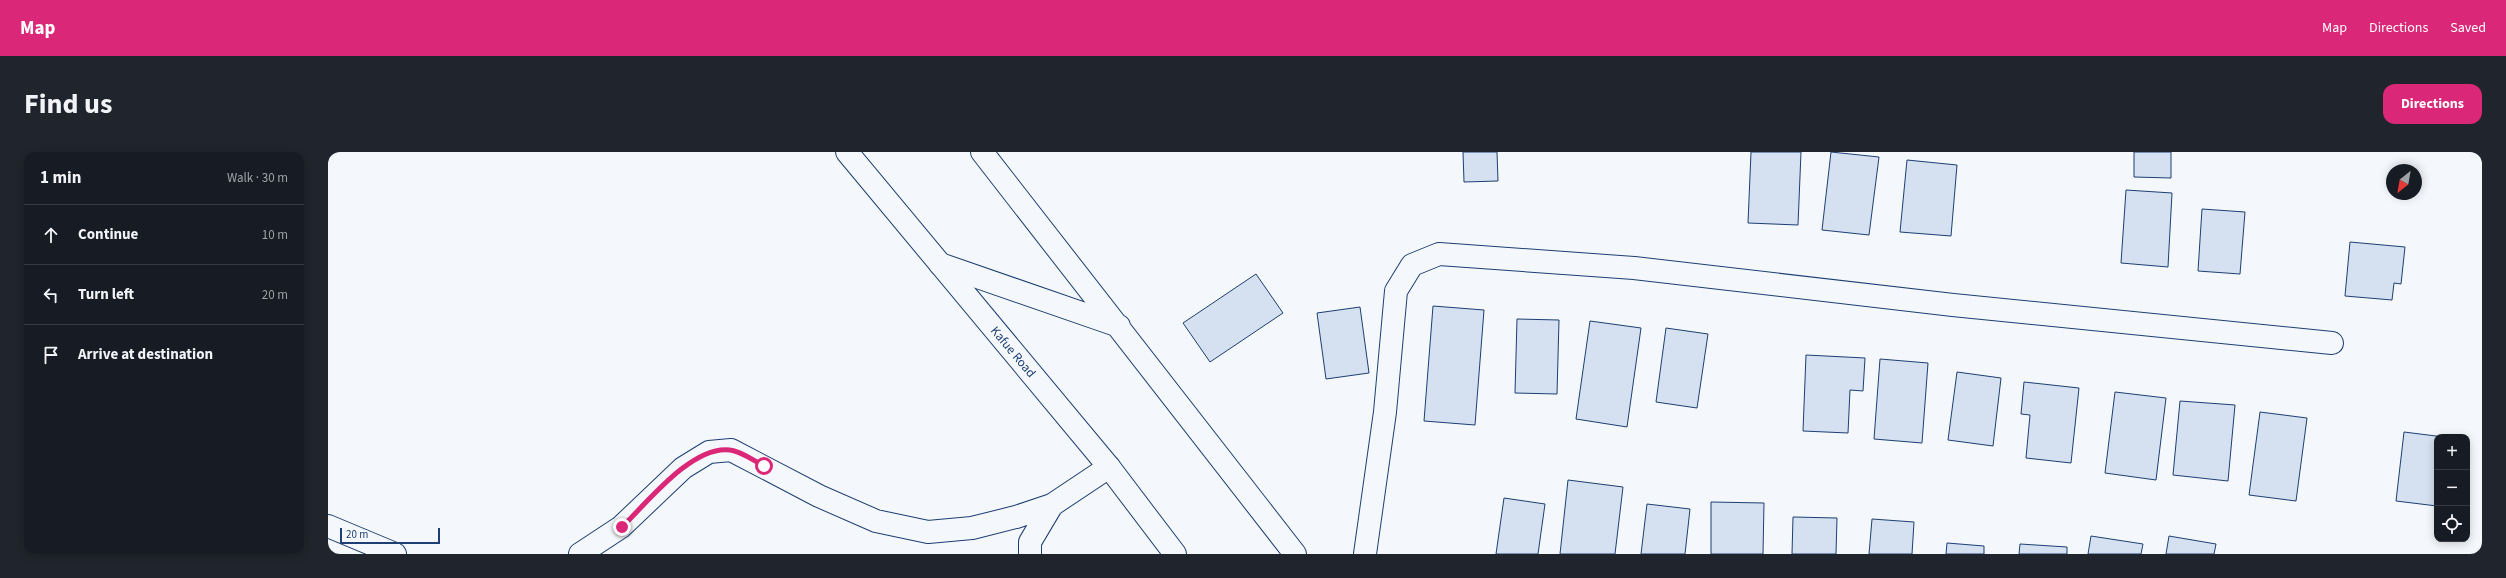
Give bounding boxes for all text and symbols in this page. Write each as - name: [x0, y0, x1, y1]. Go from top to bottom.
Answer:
- text: Map: [20, 15, 55, 42]
- text: Map: [2322, 18, 2347, 38]
- text: Directions: [2369, 18, 2428, 38]
- text: Saved: [2450, 18, 2486, 38]
- text: Find us: [24, 84, 112, 124]
- button: Directions: [2383, 84, 2482, 124]
- north arrow: [2386, 164, 2422, 200]
- text: 1 min: [40, 166, 81, 190]
- text: Walk · 30 m: [227, 169, 288, 187]
- icon: ahead: [40, 224, 62, 246]
- text: Continue: [78, 224, 138, 245]
- text: 10 m: [262, 226, 288, 244]
- icon: left: [40, 284, 62, 306]
- text: Turn left: [78, 284, 134, 305]
- text: 20 m: [262, 286, 288, 304]
- street label: Kafue Road: [986, 323, 1040, 381]
- icon: arrive: [40, 344, 62, 366]
- text: Arrive at destination: [78, 344, 213, 365]
- map controls: [2434, 434, 2470, 542]
- button: +: [2434, 434, 2470, 470]
- route start: [755, 457, 773, 475]
- button: −: [2434, 470, 2470, 506]
- button: locate: [2434, 506, 2470, 542]
- route end: [613, 518, 631, 536]
- scale bar: [340, 526, 440, 545]
- text: 20 m: [346, 527, 368, 542]

